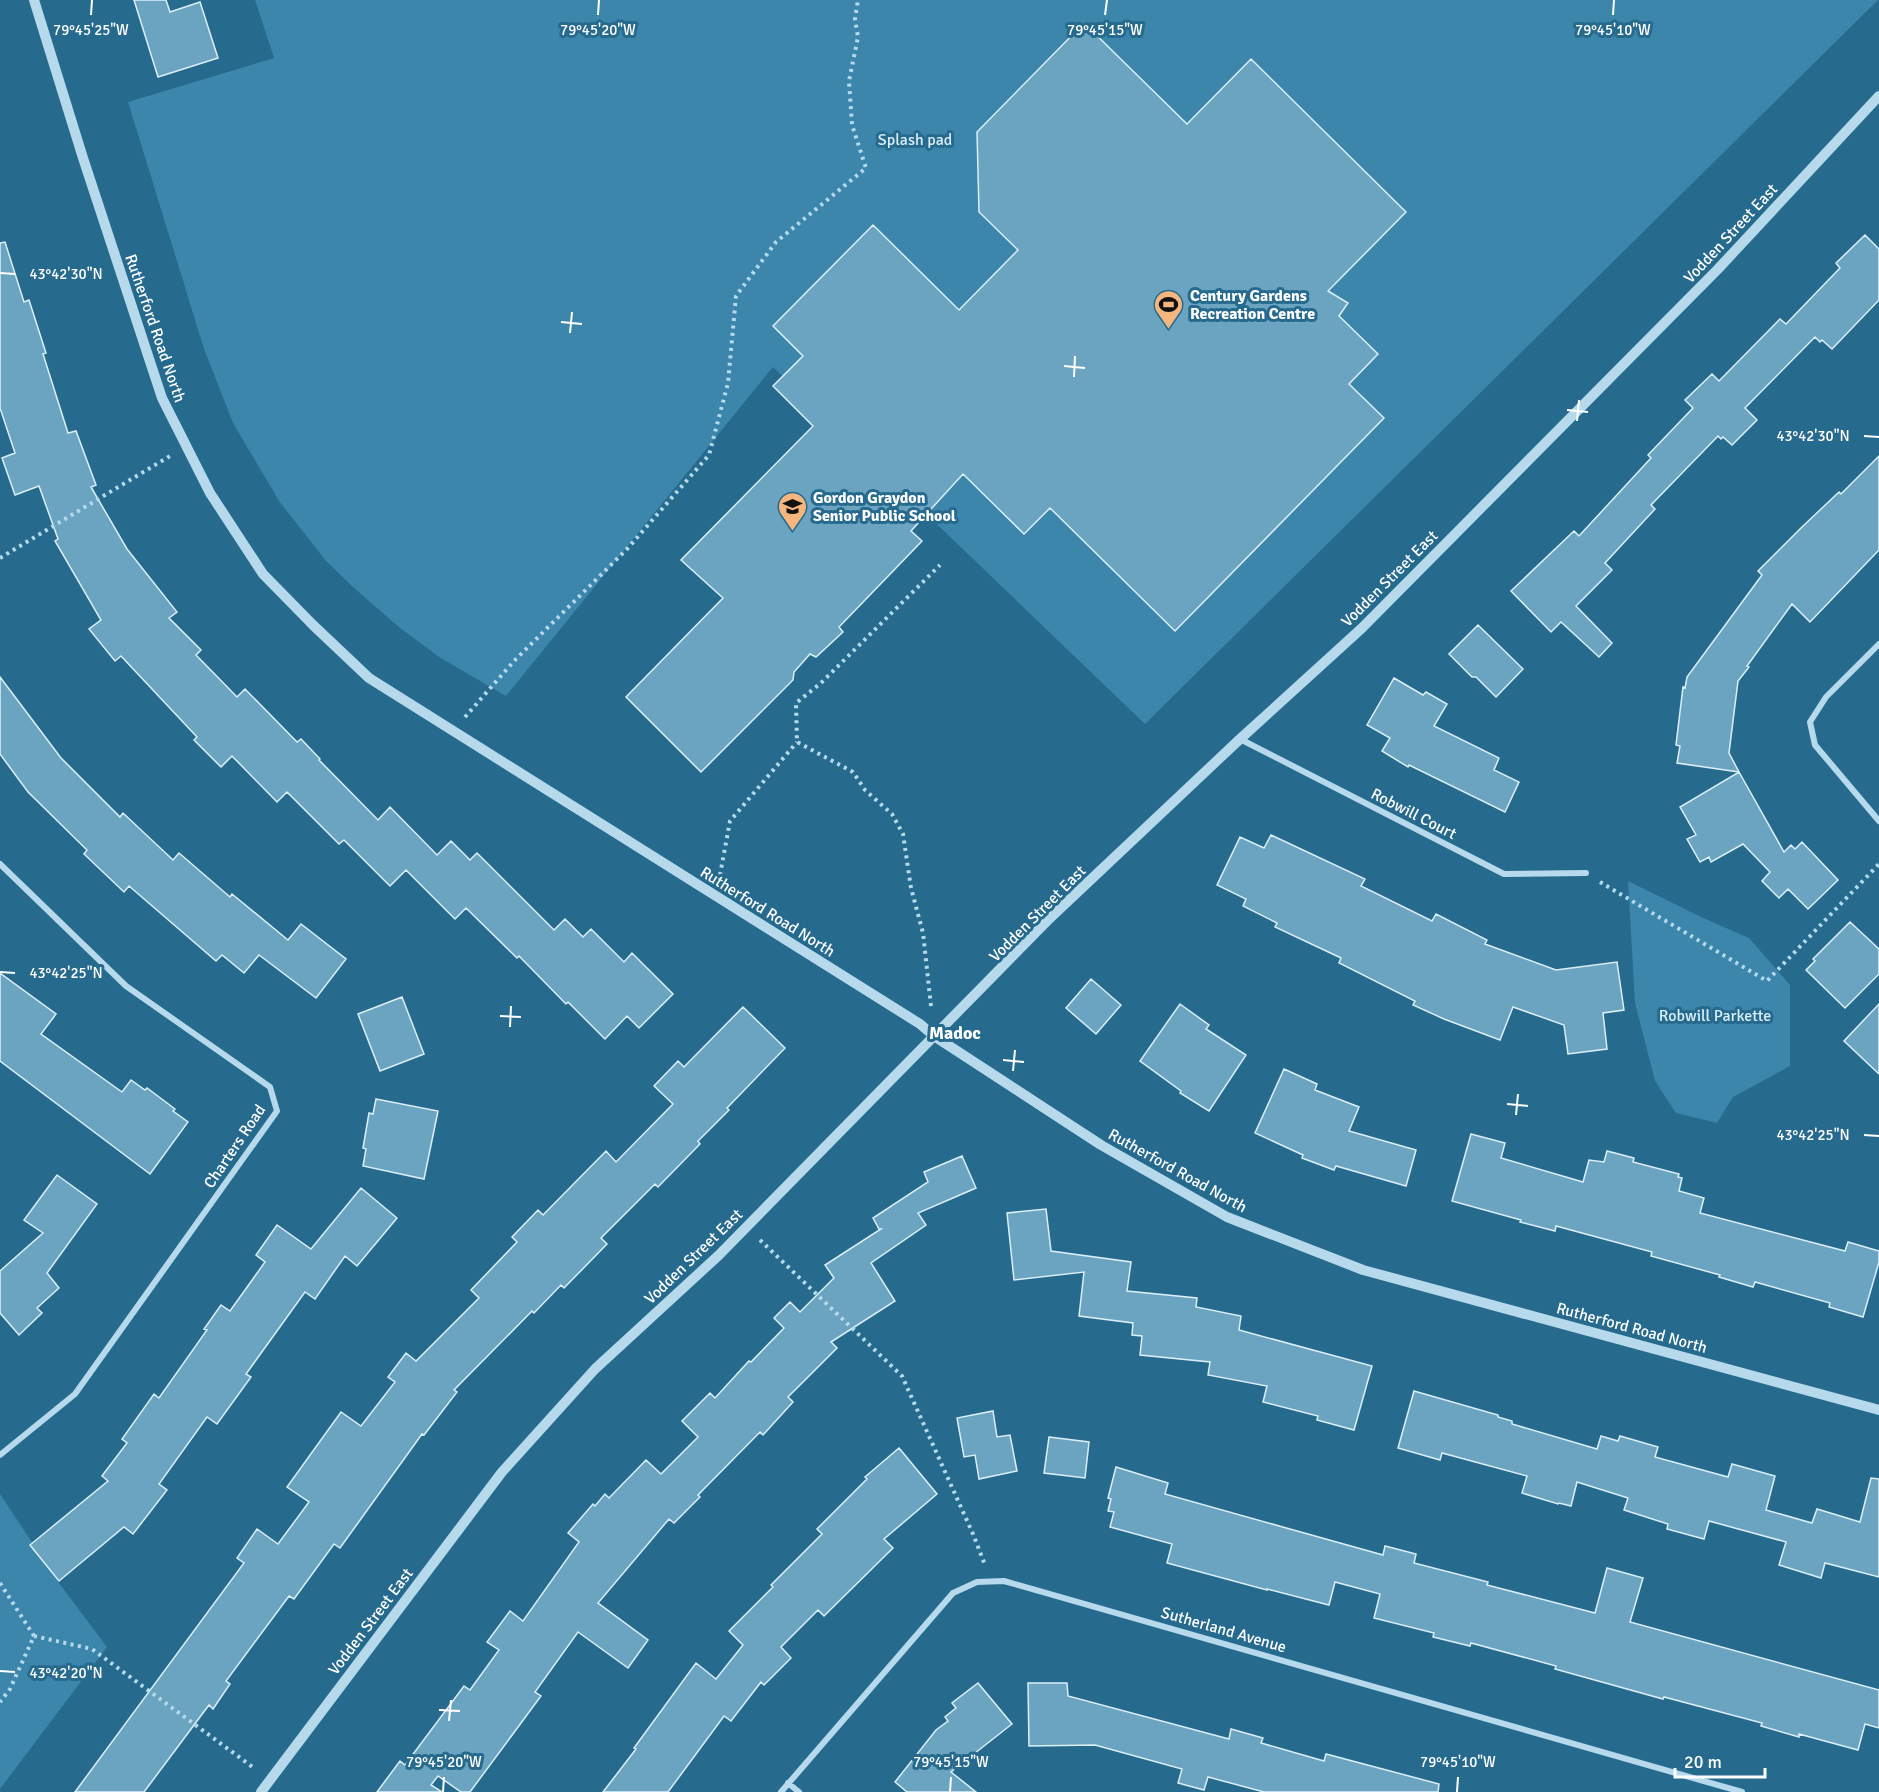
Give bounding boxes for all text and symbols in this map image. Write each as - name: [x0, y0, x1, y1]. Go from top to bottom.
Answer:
- text: 79°45'25"W: [53, 21, 129, 39]
- text: 79°45'20"W: [560, 21, 636, 39]
- text: 79°45'15"W: [1067, 21, 1143, 39]
- text: 79°45'10"W: [1575, 21, 1651, 39]
- park label: Splash pad: [878, 130, 952, 150]
- street label: Vodden Street East: [1680, 179, 1782, 288]
- street label: Rutherford Road North: [120, 252, 190, 405]
- text: 43°42'30"N: [29, 265, 103, 283]
- place label: Century Gardens Recreation Centre: [1190, 286, 1315, 324]
- sports icon: Century Gardens Recreation Centre: [1153, 288, 1185, 330]
- text: 43°42'30"N: [1776, 427, 1850, 445]
- place label: Gordon Graydon Senior Public School: [813, 488, 956, 526]
- school or university icon: Gordon Graydon Senior Public School: [776, 490, 808, 532]
- street label: Vodden Street East: [1337, 526, 1443, 631]
- street label: Robwill Court: [1367, 784, 1460, 844]
- street label: Vodden Street East: [985, 861, 1091, 966]
- street label: Rutherford Road North: [696, 862, 839, 962]
- text: 43°42'25"N: [29, 964, 103, 982]
- park label: Robwill Parkette: [1659, 1006, 1771, 1026]
- district label: Madoc: [929, 1022, 981, 1044]
- street label: Charters Road: [199, 1101, 270, 1192]
- street label: Rutherford Road North: [1105, 1124, 1250, 1217]
- text: 43°42'25"N: [1776, 1126, 1850, 1144]
- street label: Vodden Street East: [640, 1205, 747, 1309]
- street label: Rutherford Road North: [1554, 1298, 1709, 1358]
- street label: Vodden Street East: [324, 1564, 418, 1679]
- street label: Sutherland Avenue: [1159, 1603, 1289, 1657]
- text: 43°42'20"N: [29, 1664, 103, 1682]
- scale bar: [1675, 1741, 1765, 1779]
- text: 20 m: [1684, 1751, 1722, 1773]
- text: 79°45'20"W: [406, 1753, 482, 1771]
- text: 79°45'15"W: [913, 1753, 989, 1771]
- text: 79°45'10"W: [1420, 1753, 1496, 1771]

